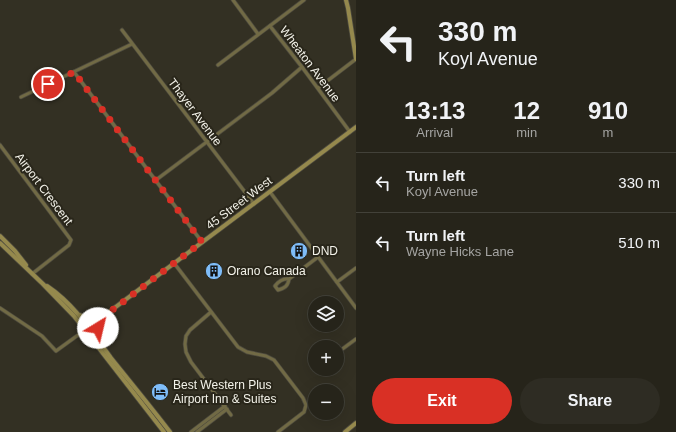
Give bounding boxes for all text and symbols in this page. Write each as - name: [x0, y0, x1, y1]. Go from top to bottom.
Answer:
- icon: left: [372, 16, 424, 68]
- text: 330 m: [438, 16, 517, 47]
- street label: Wheaton Avenue: [277, 23, 343, 105]
- text: Koyl Avenue: [438, 49, 538, 69]
- pin: [31, 67, 65, 101]
- icon: arrive: [37, 73, 59, 95]
- street label: Thayer Avenue: [165, 76, 225, 149]
- text: 13:13: [404, 97, 465, 124]
- text: 12: [513, 97, 540, 124]
- text: 910: [588, 97, 628, 124]
- text: Arrival: [416, 125, 453, 140]
- text: min: [516, 125, 537, 140]
- text: m: [603, 125, 613, 140]
- street label: Airport Crescent: [12, 150, 76, 228]
- text: Turn left: [406, 167, 465, 184]
- icon: left: [372, 172, 394, 194]
- street label: 45 Street West: [203, 173, 275, 232]
- text: 330 m: [618, 174, 660, 191]
- text: Koyl Avenue: [406, 184, 478, 199]
- text: Turn left: [406, 227, 465, 244]
- icon: left: [372, 232, 394, 254]
- text: 510 m: [618, 234, 660, 251]
- building icon: DND: [289, 241, 309, 261]
- place label: DND: [312, 244, 338, 258]
- text: Wayne Hicks Lane: [406, 244, 514, 259]
- building icon: Orano Canada: [204, 261, 224, 281]
- place label: Orano Canada: [227, 264, 306, 278]
- map controls: [308, 296, 344, 420]
- button: layers: [308, 296, 344, 332]
- position arrow: [77, 307, 119, 349]
- button: +: [308, 340, 344, 376]
- place label: Best Western Plus Airport Inn & Suites: [173, 378, 276, 406]
- button: Exit: [372, 378, 512, 424]
- button: Share: [520, 378, 660, 424]
- hotel icon: Best Western Plus Airport Inn & Suites: [150, 382, 170, 402]
- button: −: [308, 384, 344, 420]

